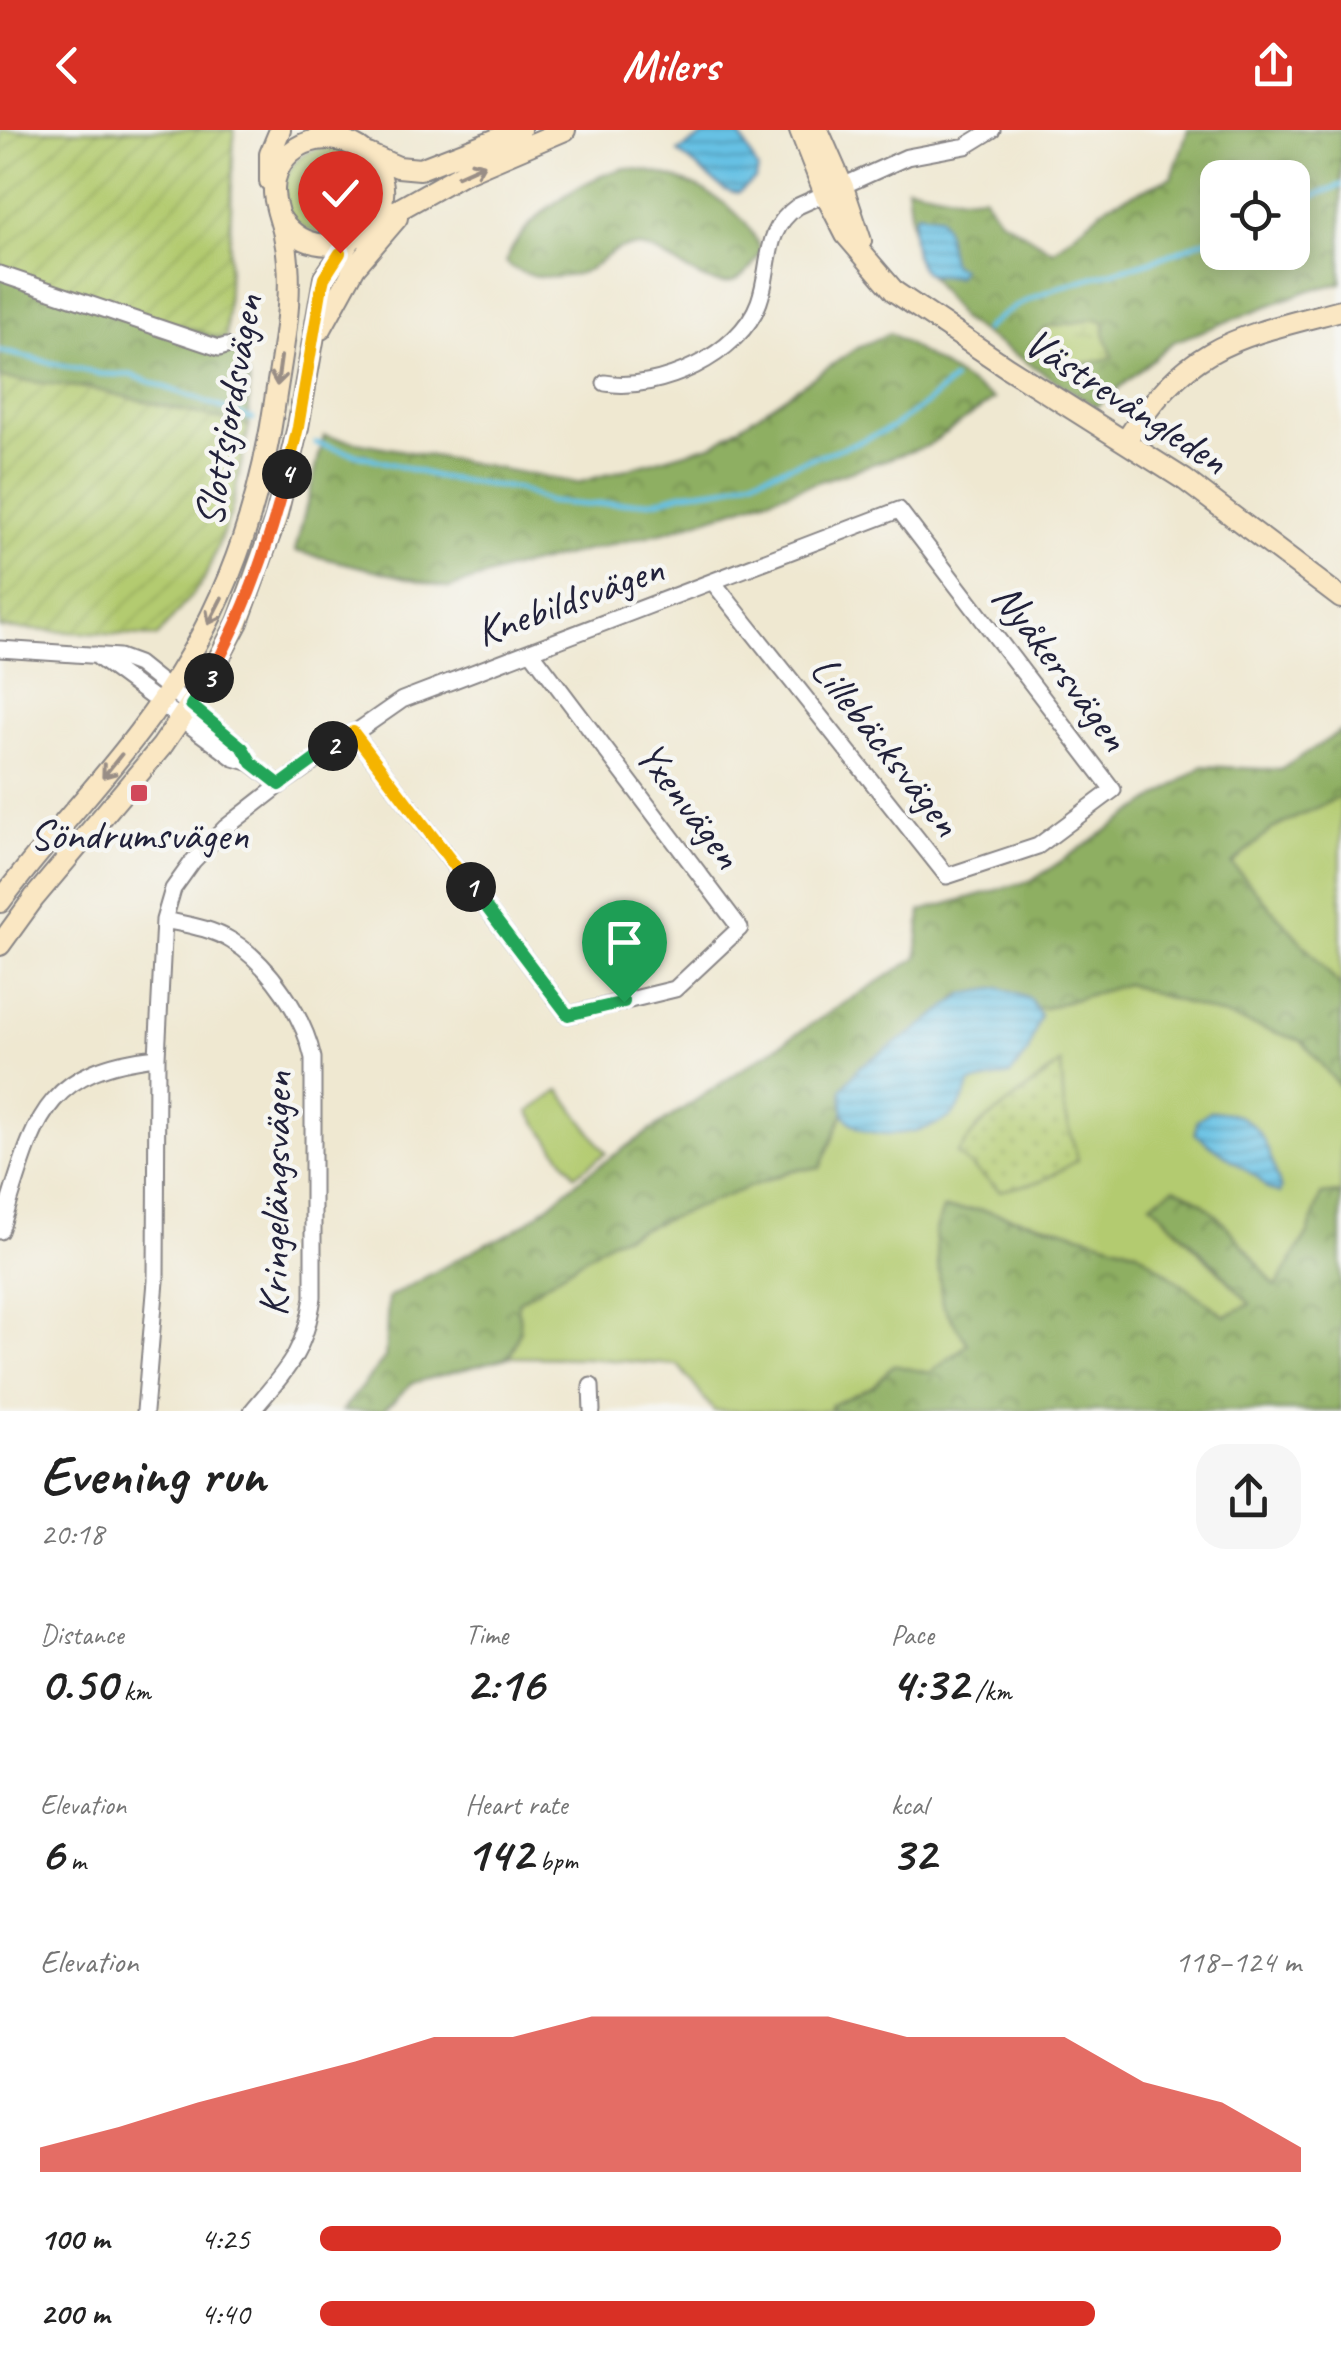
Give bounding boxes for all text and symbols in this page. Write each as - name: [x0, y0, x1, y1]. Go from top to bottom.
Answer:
- text: Milers: [622, 37, 719, 94]
- icon: back: [40, 38, 95, 93]
- icon: share: [1246, 38, 1301, 93]
- pin: [298, 151, 383, 254]
- one-way arrow: [455, 160, 486, 178]
- map controls: [1200, 160, 1310, 270]
- button: locate: [1200, 160, 1310, 270]
- icon: check: [313, 166, 368, 221]
- street label: Slottsjordsvägen: [182, 289, 275, 530]
- street label: Västrevångleden: [1015, 316, 1239, 487]
- one-way arrow: [270, 354, 288, 387]
- pin: 4: [262, 449, 312, 499]
- text: 4: [281, 456, 293, 491]
- street label: Knebildsvägen: [469, 542, 671, 659]
- street label: Nyåkersvägen: [980, 572, 1142, 762]
- one-way arrow: [205, 596, 224, 626]
- street label: Lillebäcksvägen: [799, 645, 974, 848]
- pin: 3: [184, 653, 234, 703]
- text: 3: [203, 660, 215, 695]
- pin: 2: [308, 721, 358, 771]
- text: 2: [327, 728, 339, 763]
- street label: Yxenvägen: [624, 731, 754, 880]
- one-way arrow: [101, 752, 123, 778]
- marker: Söndrumsvägen: [128, 782, 150, 804]
- place label: Söndrumsvägen: [30, 809, 250, 862]
- pin: 1: [446, 862, 496, 912]
- text: 1: [465, 869, 477, 904]
- pin: [582, 900, 667, 1003]
- icon: arrive: [597, 915, 652, 970]
- street label: Kringelängsvägen: [247, 1070, 304, 1317]
- text: Evening run: [40, 1440, 265, 1510]
- button: share: [1196, 1444, 1301, 1549]
- text: 20:18: [40, 1513, 104, 1554]
- text: Distance: [40, 1617, 124, 1652]
- text: Time: [465, 1617, 508, 1652]
- text: Pace: [891, 1617, 934, 1652]
- text: 0.50: [40, 1652, 117, 1715]
- text: 2:16: [465, 1652, 544, 1715]
- text: 4:32: [891, 1652, 968, 1715]
- text: km: [117, 1673, 151, 1708]
- text: /km: [968, 1673, 1011, 1708]
- text: Elevation: [40, 1787, 126, 1822]
- text: Heart rate: [465, 1787, 567, 1822]
- text: kcal: [891, 1787, 928, 1822]
- text: 6: [40, 1822, 64, 1885]
- text: 142: [465, 1822, 533, 1885]
- text: 32: [891, 1822, 936, 1885]
- text: m: [64, 1843, 86, 1878]
- text: bpm: [533, 1843, 578, 1878]
- text: Elevation: [40, 1941, 138, 1982]
- text: 118–124 m: [1175, 1941, 1301, 1982]
- text: 100 m: [40, 2218, 109, 2259]
- text: 4:25: [200, 2218, 250, 2259]
- text: 200 m: [40, 2293, 109, 2334]
- text: 4:40: [200, 2293, 250, 2334]

